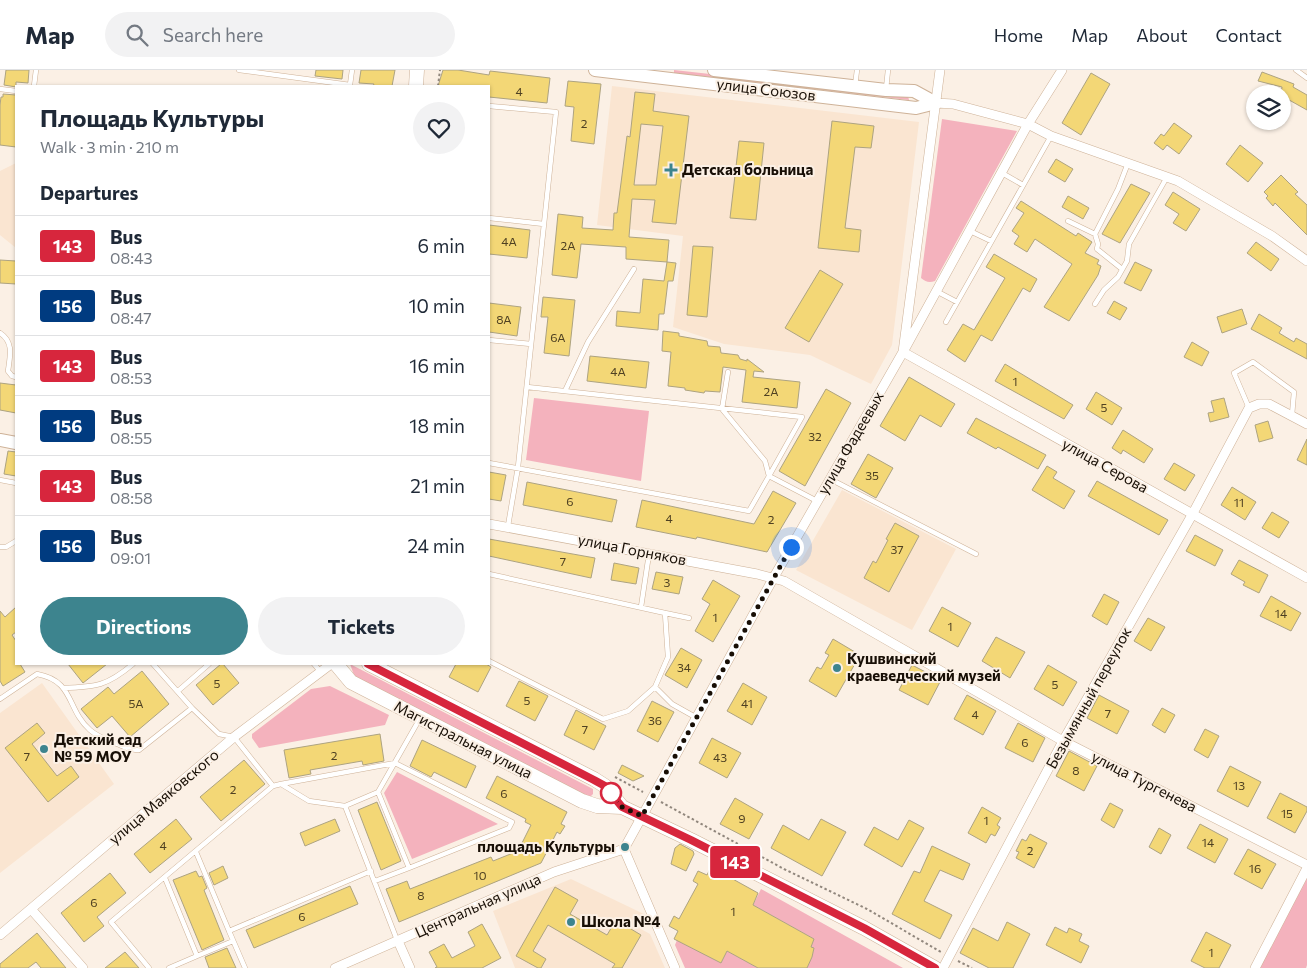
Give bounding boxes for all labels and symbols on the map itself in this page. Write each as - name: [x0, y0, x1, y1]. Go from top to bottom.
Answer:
- street label: улица Союзов: [716, 74, 817, 104]
- house number: 4: [515, 84, 523, 98]
- house number: 2: [581, 116, 588, 130]
- place label: Детская больница: [682, 160, 813, 178]
- marker: Детская больница: [664, 163, 678, 177]
- house number: 4А: [501, 234, 517, 248]
- house number: 2А: [561, 238, 575, 252]
- house number: 8А: [496, 312, 512, 326]
- house number: 6А: [550, 330, 566, 344]
- house number: 4А: [610, 364, 626, 378]
- house number: 1: [1012, 374, 1018, 388]
- house number: 2А: [764, 384, 778, 398]
- street label: улица Фадеевых: [813, 388, 887, 497]
- house number: 5: [1101, 400, 1108, 414]
- house number: 32: [808, 429, 822, 443]
- street label: улица Серова: [1059, 434, 1152, 496]
- house number: 35: [865, 468, 879, 482]
- house number: 6: [566, 494, 574, 508]
- house number: 11: [1234, 495, 1244, 509]
- house number: 4: [665, 511, 673, 525]
- house number: 2: [768, 512, 775, 526]
- street label: улица Горняков: [576, 530, 688, 568]
- your location: [779, 535, 804, 560]
- house number: 37: [890, 542, 904, 556]
- house number: 7: [560, 554, 566, 568]
- house number: 3: [664, 575, 671, 589]
- house number: 14: [1275, 606, 1287, 620]
- house number: 1: [712, 610, 718, 624]
- house number: 1: [947, 619, 953, 633]
- street label: Безымянный переулок: [1042, 623, 1135, 772]
- place label: Кушвинский краеведческий музей: [847, 649, 1001, 684]
- house number: 34: [677, 660, 691, 674]
- marker: Кушвинский краеведческий музей: [831, 662, 843, 674]
- house number: 5: [214, 676, 221, 690]
- house number: 5: [1052, 677, 1059, 691]
- house number: 5: [524, 693, 531, 707]
- house number: 5А: [129, 696, 143, 710]
- street label: Магистральная улица: [391, 696, 536, 782]
- house number: 41: [741, 696, 753, 710]
- house number: 7: [1105, 706, 1111, 720]
- house number: 4: [971, 707, 979, 721]
- house number: 36: [648, 713, 662, 727]
- house number: 7: [582, 722, 588, 736]
- place label: Детский сад № 59 МОУ: [54, 730, 142, 765]
- house number: 6: [1021, 735, 1029, 749]
- marker: Детский сад № 59 МОУ: [38, 743, 50, 755]
- street label: улица Маяковского: [105, 745, 222, 847]
- street label: улица Тургенева: [1089, 747, 1200, 815]
- house number: 2: [331, 748, 338, 762]
- house number: 7: [24, 749, 30, 763]
- house number: 43: [713, 750, 727, 764]
- house number: 8: [1072, 763, 1080, 777]
- house number: 13: [1233, 778, 1245, 792]
- house number: 2: [230, 782, 237, 796]
- unlabelled marker: [600, 782, 622, 804]
- house number: 6: [500, 786, 508, 800]
- house number: 15: [1281, 806, 1293, 820]
- house number: 9: [738, 811, 746, 825]
- house number: 1: [983, 813, 989, 827]
- house number: 14: [1202, 835, 1214, 849]
- place label: площадь Культуры: [477, 837, 615, 855]
- house number: 4: [159, 838, 167, 852]
- marker: площадь Культуры: [619, 841, 631, 853]
- house number: 2: [1027, 843, 1034, 857]
- line badge: 143: [706, 846, 764, 878]
- house number: 16: [1249, 861, 1261, 875]
- house number: 10: [474, 868, 487, 882]
- street label: Центральная улица: [412, 869, 543, 941]
- house number: 8: [417, 888, 425, 902]
- house number: 6: [90, 895, 98, 909]
- house number: 1: [730, 904, 736, 918]
- house number: 6: [298, 909, 306, 923]
- place label: Школа №4: [581, 912, 661, 930]
- marker: Школа №4: [565, 916, 577, 928]
- house number: 1: [1208, 945, 1214, 959]

